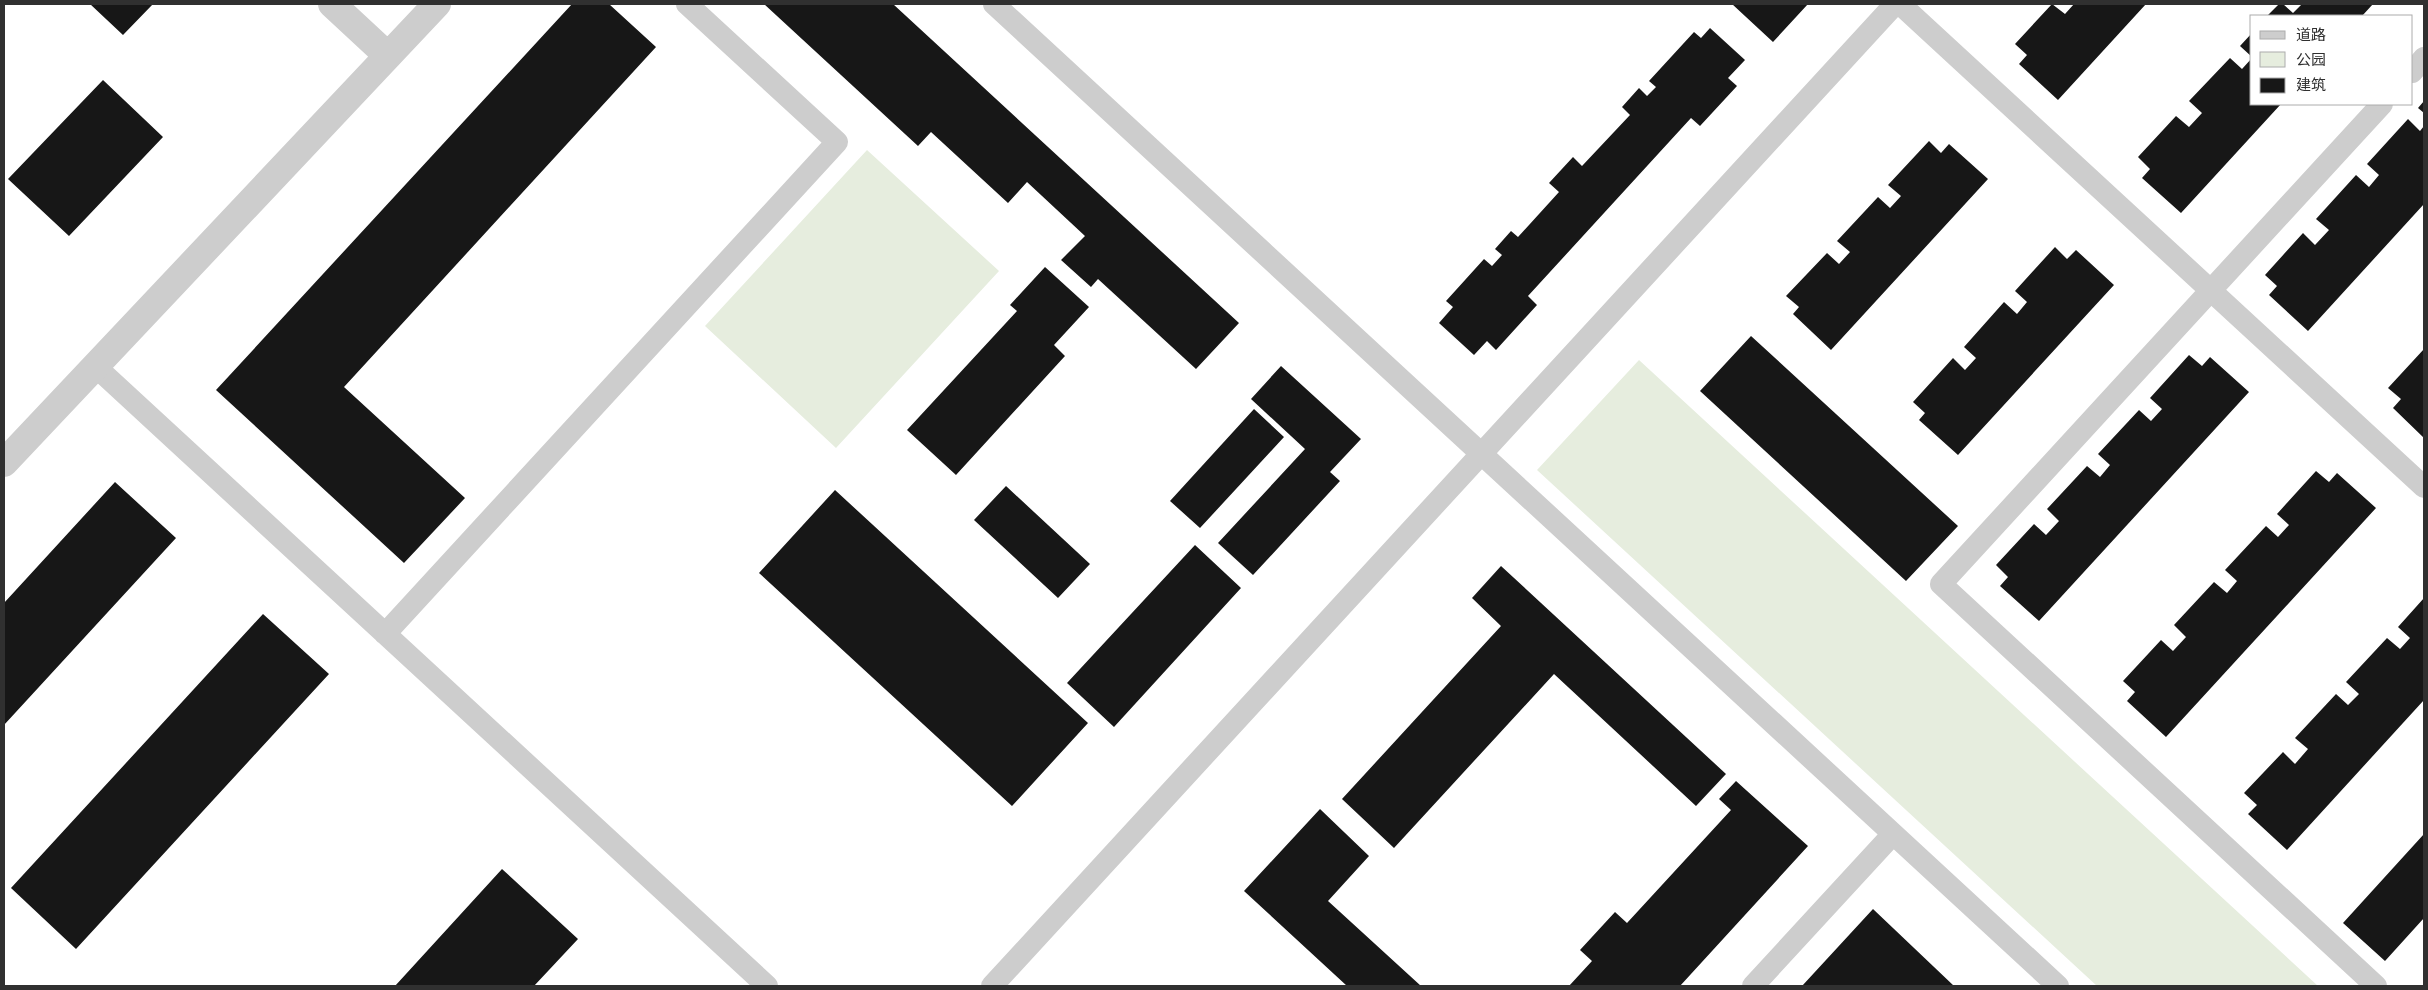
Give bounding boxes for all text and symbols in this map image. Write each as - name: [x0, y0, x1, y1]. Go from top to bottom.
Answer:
- legend: [2250, 15, 2413, 105]
- text: 道路: [2296, 24, 2326, 44]
- text: 公园: [2296, 49, 2326, 69]
- text: 建筑: [2296, 74, 2326, 94]

